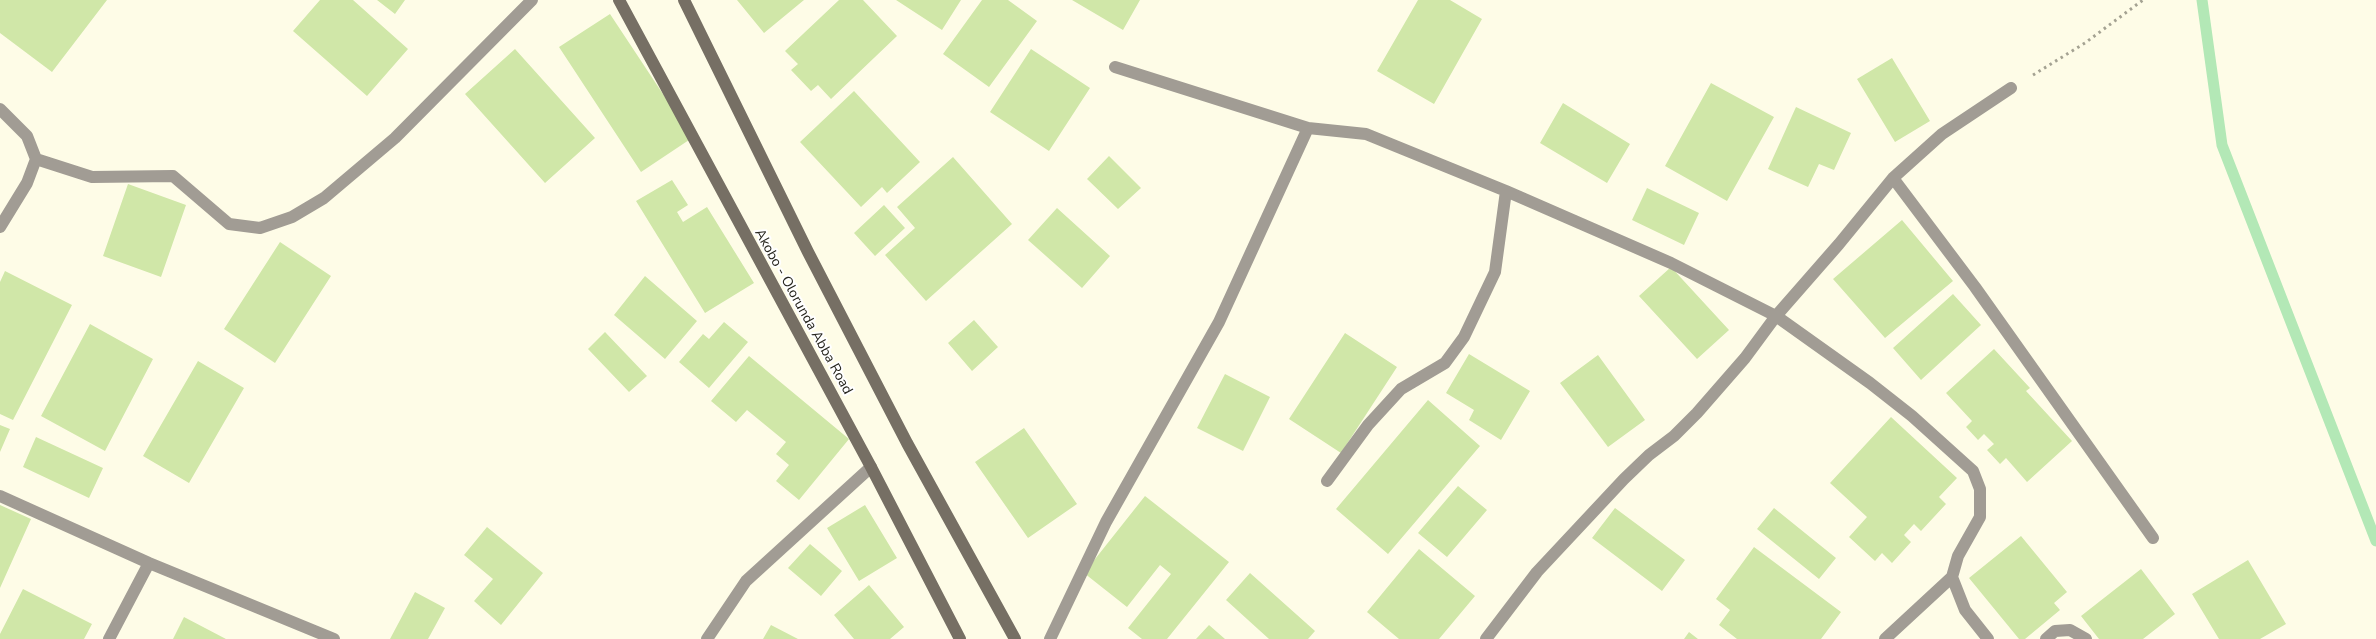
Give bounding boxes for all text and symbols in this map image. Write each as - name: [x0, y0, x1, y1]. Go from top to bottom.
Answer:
- street label: Akobo - Olorunda Abba Road: [750, 226, 856, 398]

